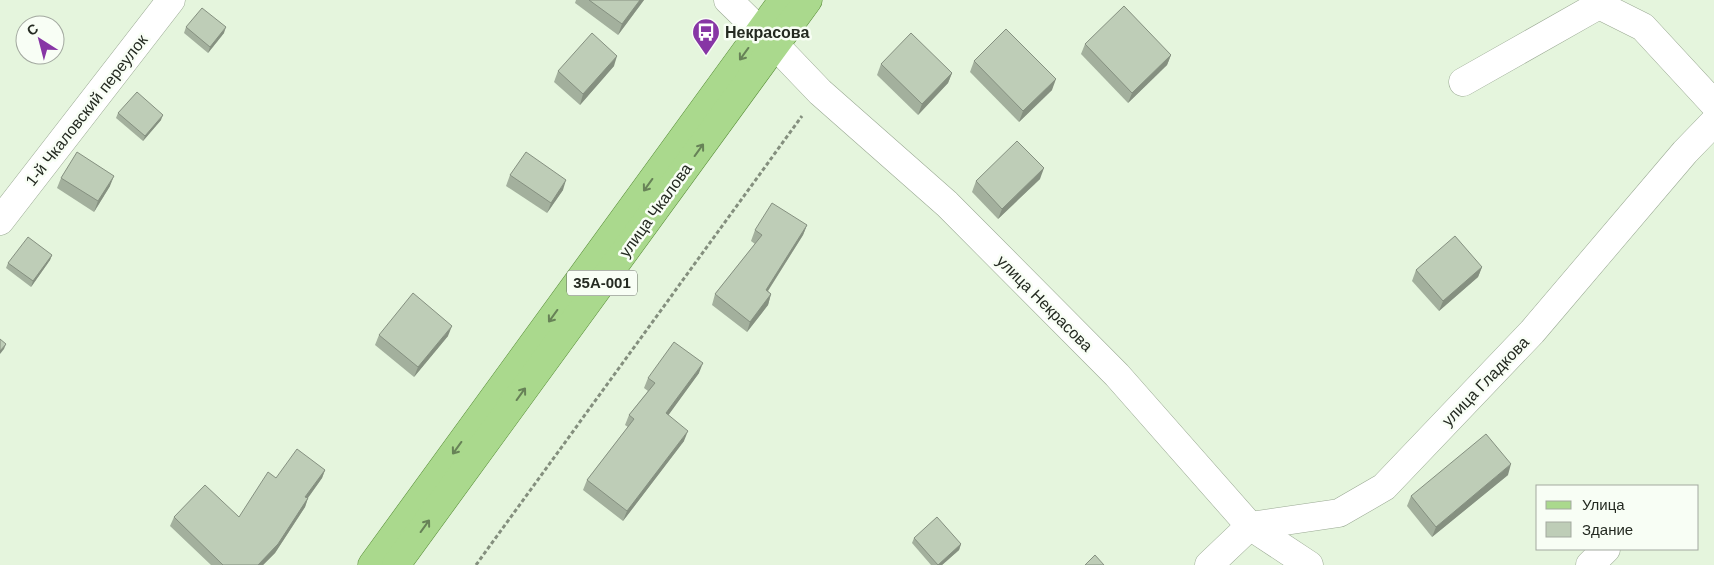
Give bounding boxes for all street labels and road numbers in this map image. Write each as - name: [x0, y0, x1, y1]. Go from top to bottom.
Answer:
- street label: 1-й Чкаловский переулок: [22, 31, 151, 189]
- street label: улица Чкалова: [616, 160, 695, 260]
- street label: улица Некрасова: [993, 252, 1096, 355]
- road number: 35А-001: [567, 270, 637, 296]
- street label: улица Гладкова: [1439, 333, 1532, 429]

